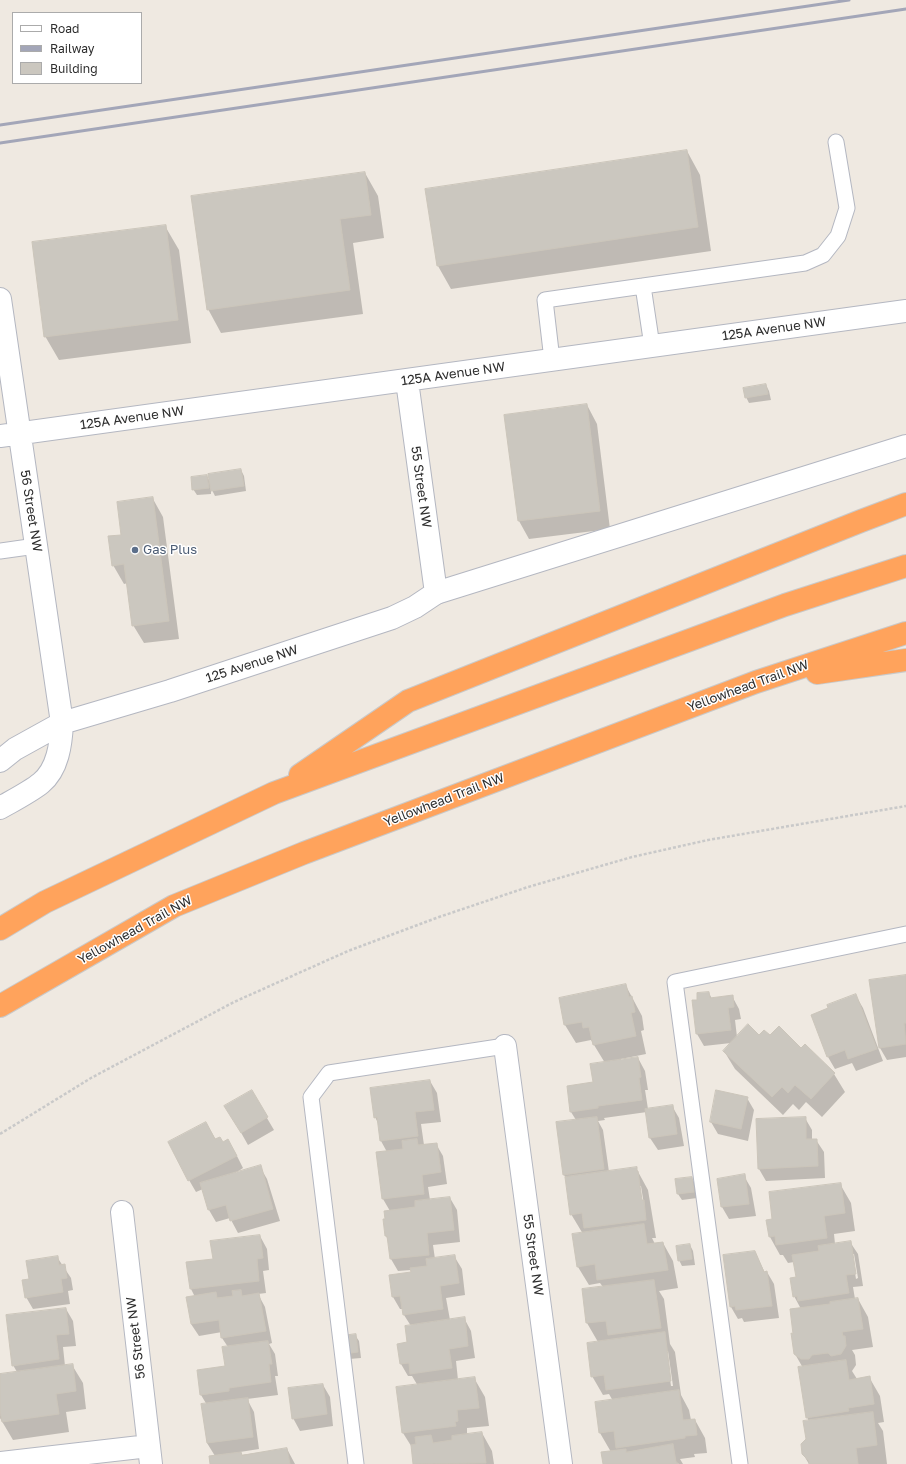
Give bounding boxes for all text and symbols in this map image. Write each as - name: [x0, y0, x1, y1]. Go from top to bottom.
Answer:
- legend: [12, 12, 142, 84]
- text: Road: [50, 21, 79, 36]
- text: Railway: [50, 41, 95, 56]
- text: Building: [50, 61, 98, 76]
- street label: 125A Avenue NW: [721, 314, 827, 344]
- street label: 125A Avenue NW: [400, 359, 506, 389]
- street label: 125A Avenue NW: [79, 403, 185, 433]
- street label: 55 Street NW: [408, 445, 434, 529]
- street label: 56 Street NW: [17, 469, 45, 553]
- place label: Gas Plus: [143, 542, 197, 558]
- marker: Gas Plus: [130, 545, 140, 555]
- street label: 125 Avenue NW: [204, 642, 300, 686]
- street label: Yellowhead Trail NW: [685, 657, 811, 715]
- street label: Yellowhead Trail NW: [382, 770, 506, 830]
- street label: Yellowhead Trail NW: [75, 892, 195, 968]
- street label: 55 Street NW: [520, 1213, 546, 1297]
- street label: 56 Street NW: [123, 1296, 149, 1380]

